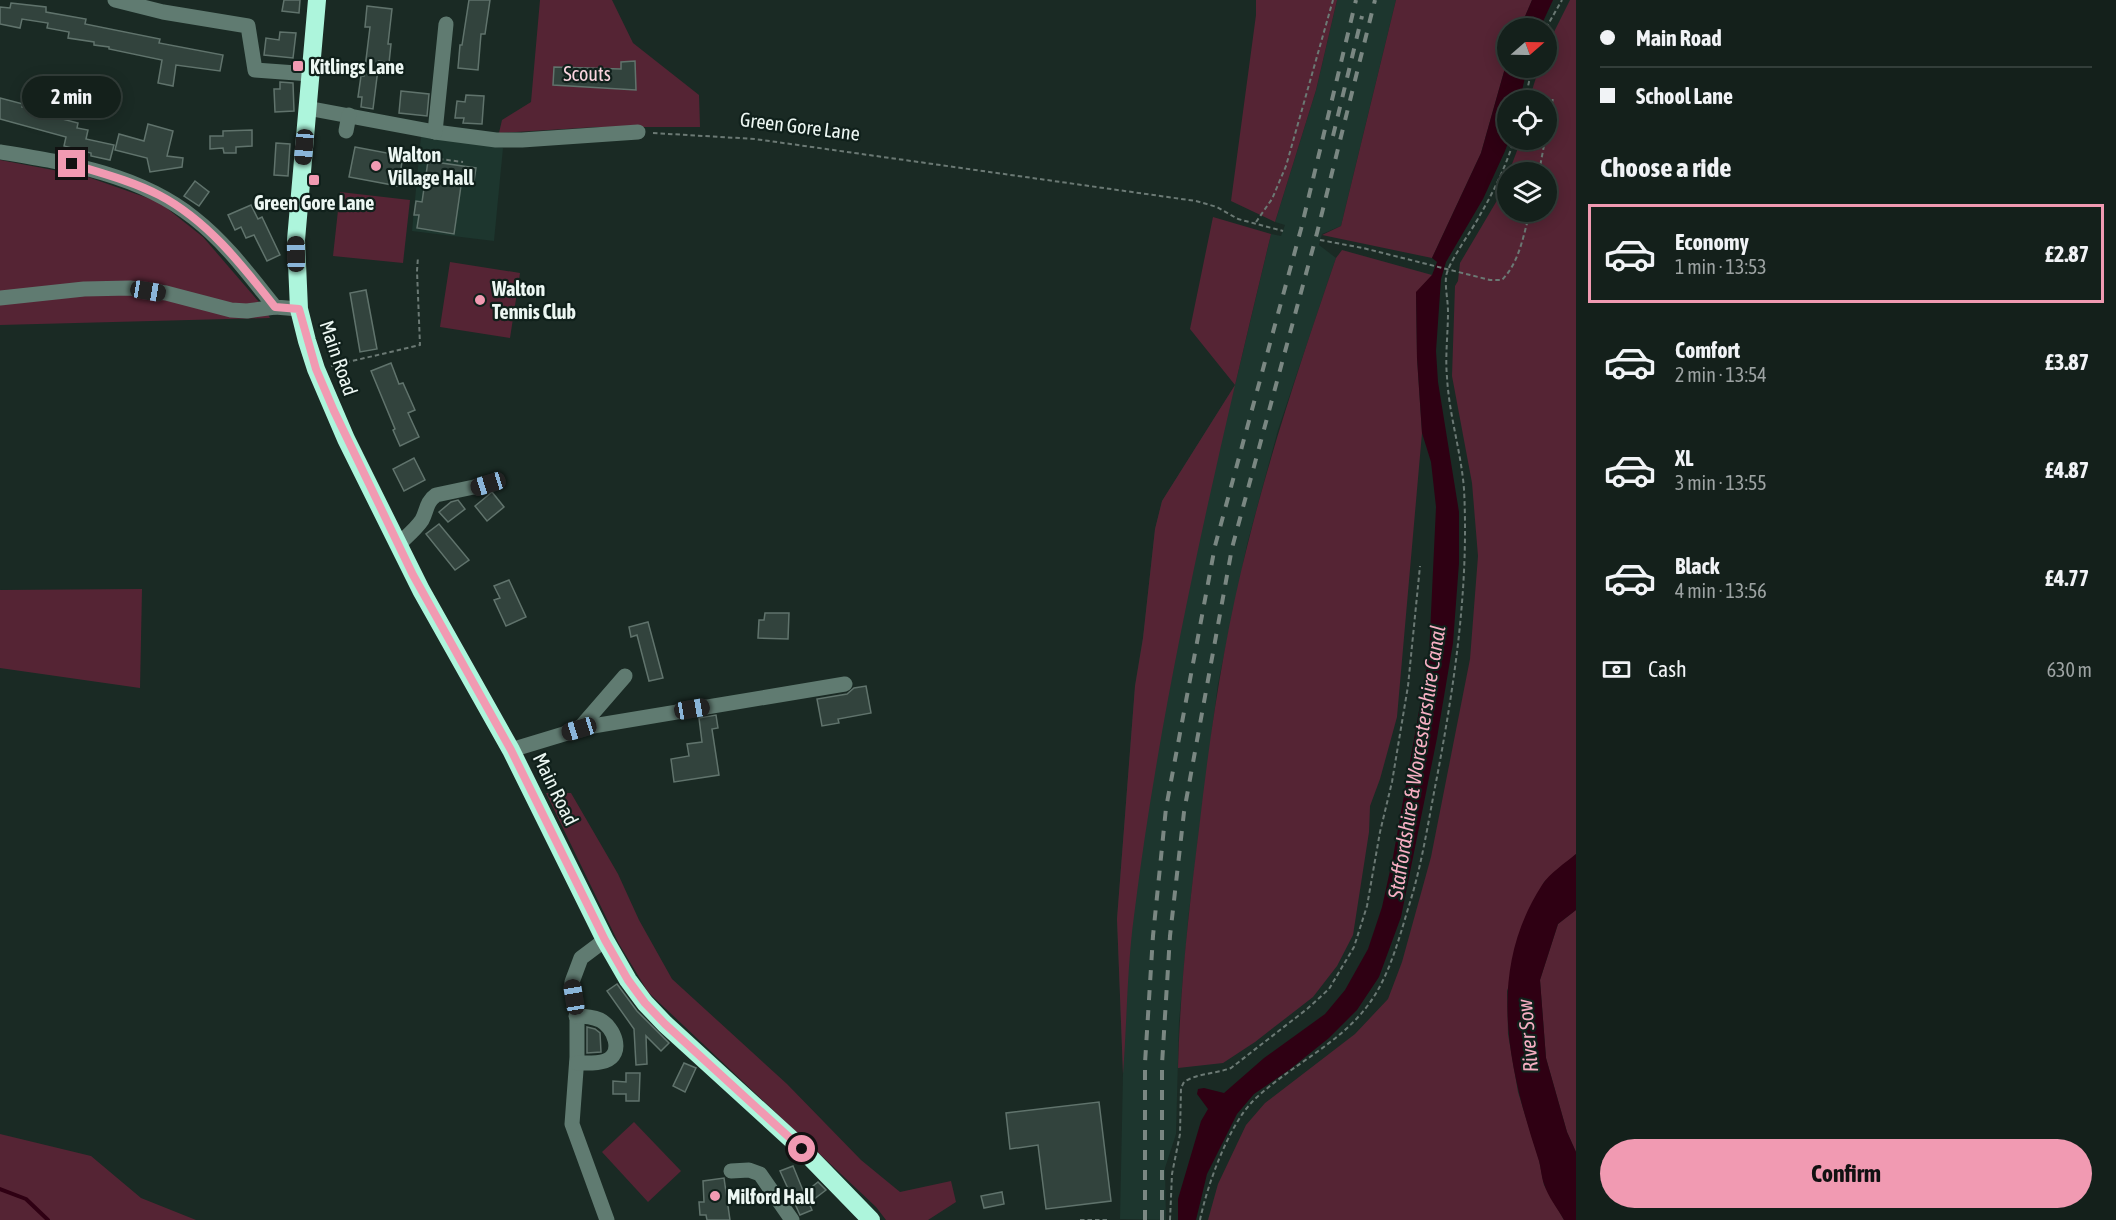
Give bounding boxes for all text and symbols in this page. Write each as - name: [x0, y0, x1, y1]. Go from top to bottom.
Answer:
- north arrow: [1497, 18, 1557, 78]
- map controls: [1497, 18, 1557, 222]
- text: Main Road: [1636, 25, 1722, 51]
- place label: Kitlings Lane: [310, 55, 404, 78]
- marker: Kitlings Lane: [291, 59, 305, 73]
- park label: Scouts: [563, 62, 611, 85]
- callout: 2 min: [22, 77, 122, 119]
- text: School Lane: [1636, 83, 1733, 109]
- text: 2 min: [51, 85, 92, 108]
- button: locate: [1497, 90, 1557, 150]
- street label: Green Gore Lane: [739, 107, 861, 145]
- car: [293, 128, 315, 166]
- place label: Walton Village Hall: [387, 143, 475, 189]
- route end: [58, 150, 85, 177]
- text: Choose a ride: [1600, 152, 1732, 183]
- marker: Walton Village Hall: [369, 159, 383, 173]
- button: layers: [1497, 162, 1557, 222]
- marker: Green Gore Lane: [307, 173, 321, 187]
- place label: Green Gore Lane: [254, 191, 374, 214]
- icon: car: [1603, 227, 1657, 281]
- text: Economy: [1675, 229, 1749, 255]
- car: [287, 236, 305, 272]
- text: £2.87: [2045, 241, 2089, 267]
- text: 1 min · 13:53: [1675, 255, 1767, 278]
- place label: Walton Tennis Club: [491, 277, 576, 323]
- car: [129, 279, 167, 303]
- marker: Walton Tennis Club: [473, 293, 487, 307]
- street label: Main Road: [315, 317, 363, 399]
- icon: car: [1603, 335, 1657, 389]
- text: Comfort: [1675, 337, 1740, 363]
- text: £3.87: [2045, 349, 2089, 375]
- text: 2 min · 13:54: [1675, 363, 1767, 386]
- icon: car: [1603, 443, 1657, 497]
- text: XL: [1675, 445, 1693, 471]
- text: £4.87: [2045, 457, 2089, 483]
- car: [468, 470, 508, 498]
- text: 3 min · 13:55: [1675, 471, 1767, 494]
- icon: car: [1603, 551, 1657, 605]
- text: Black: [1675, 553, 1719, 579]
- text: £4.77: [2045, 565, 2089, 591]
- text: 4 min · 13:56: [1675, 579, 1767, 602]
- water label: Staffordshire & Worcestershire Canal: [1382, 623, 1450, 902]
- icon: cash: [1600, 653, 1633, 686]
- text: Cash: [1648, 656, 1687, 682]
- text: 630 m: [2047, 658, 2092, 681]
- car: [673, 697, 711, 721]
- car: [559, 715, 599, 743]
- street label: Main Road: [529, 749, 583, 829]
- car: [562, 978, 586, 1016]
- water label: River Sow: [1512, 998, 1542, 1074]
- route start: [788, 1135, 815, 1162]
- button: Confirm: [1600, 1139, 2092, 1208]
- place label: Milford Hall: [727, 1185, 816, 1208]
- marker: Milford Hall: [708, 1189, 722, 1203]

